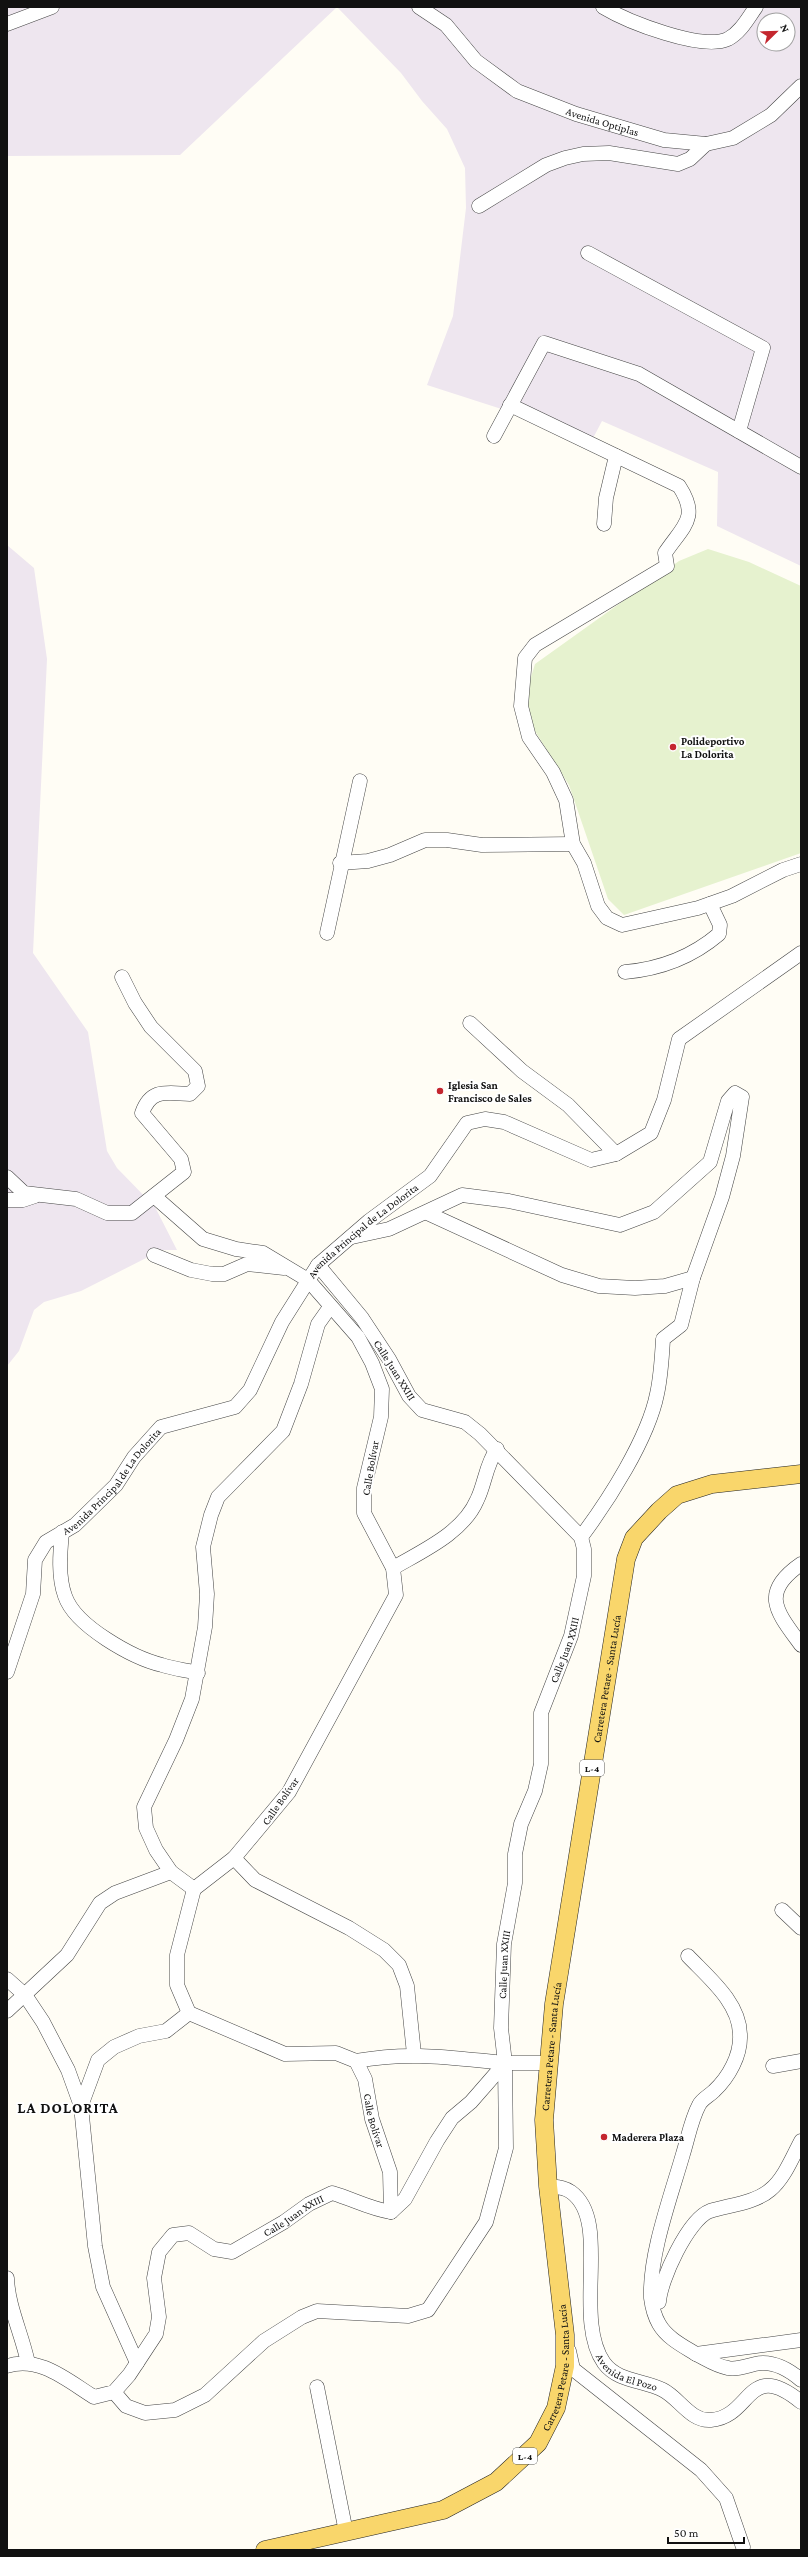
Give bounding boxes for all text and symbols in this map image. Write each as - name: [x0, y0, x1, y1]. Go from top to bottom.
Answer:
- north arrow: [756, 12, 796, 52]
- text: N: [778, 22, 792, 34]
- street label: Avenida Optiplas: [564, 105, 640, 138]
- place label: Polideportivo La Dolorita: [681, 735, 745, 760]
- marker: Polideportivo La Dolorita: [668, 742, 678, 752]
- place label: Iglesia San Francisco de Sales: [448, 1079, 532, 1104]
- marker: Iglesia San Francisco de Sales: [435, 1086, 445, 1096]
- street label: Avenida Principal de La Dolorita: [305, 1181, 420, 1280]
- street label: Calle Juan XXIII: [371, 1338, 418, 1403]
- street label: Avenida Principal de La Dolorita: [60, 1425, 163, 1537]
- street label: Calle Bolívar: [359, 1440, 381, 1496]
- street label: Carretera Petare - Santa Lucía: [590, 1614, 623, 1744]
- street label: Calle Juan XXIII: [547, 1616, 581, 1685]
- road number: L-4: [580, 1760, 604, 1776]
- street label: Calle Bolívar: [259, 1775, 301, 1827]
- street label: Calle Juan XXIII: [496, 1929, 512, 1999]
- street label: Carretera Petare - Santa Lucía: [539, 1981, 563, 2111]
- street label: Calle Bolívar: [362, 2093, 387, 2149]
- district label: LA DOLORITA: [17, 2100, 119, 2116]
- place label: Maderera Plaza: [612, 2131, 685, 2143]
- marker: Maderera Plaza: [599, 2132, 609, 2142]
- street label: Calle Juan XXIII: [261, 2192, 325, 2239]
- street label: Carretera Petare - Santa Lucía: [539, 2304, 571, 2433]
- street label: Avenida El Pozo: [594, 2352, 660, 2393]
- road number: L-4: [513, 2448, 537, 2464]
- scale bar: [668, 2519, 744, 2545]
- text: 50 m: [674, 2526, 699, 2540]

